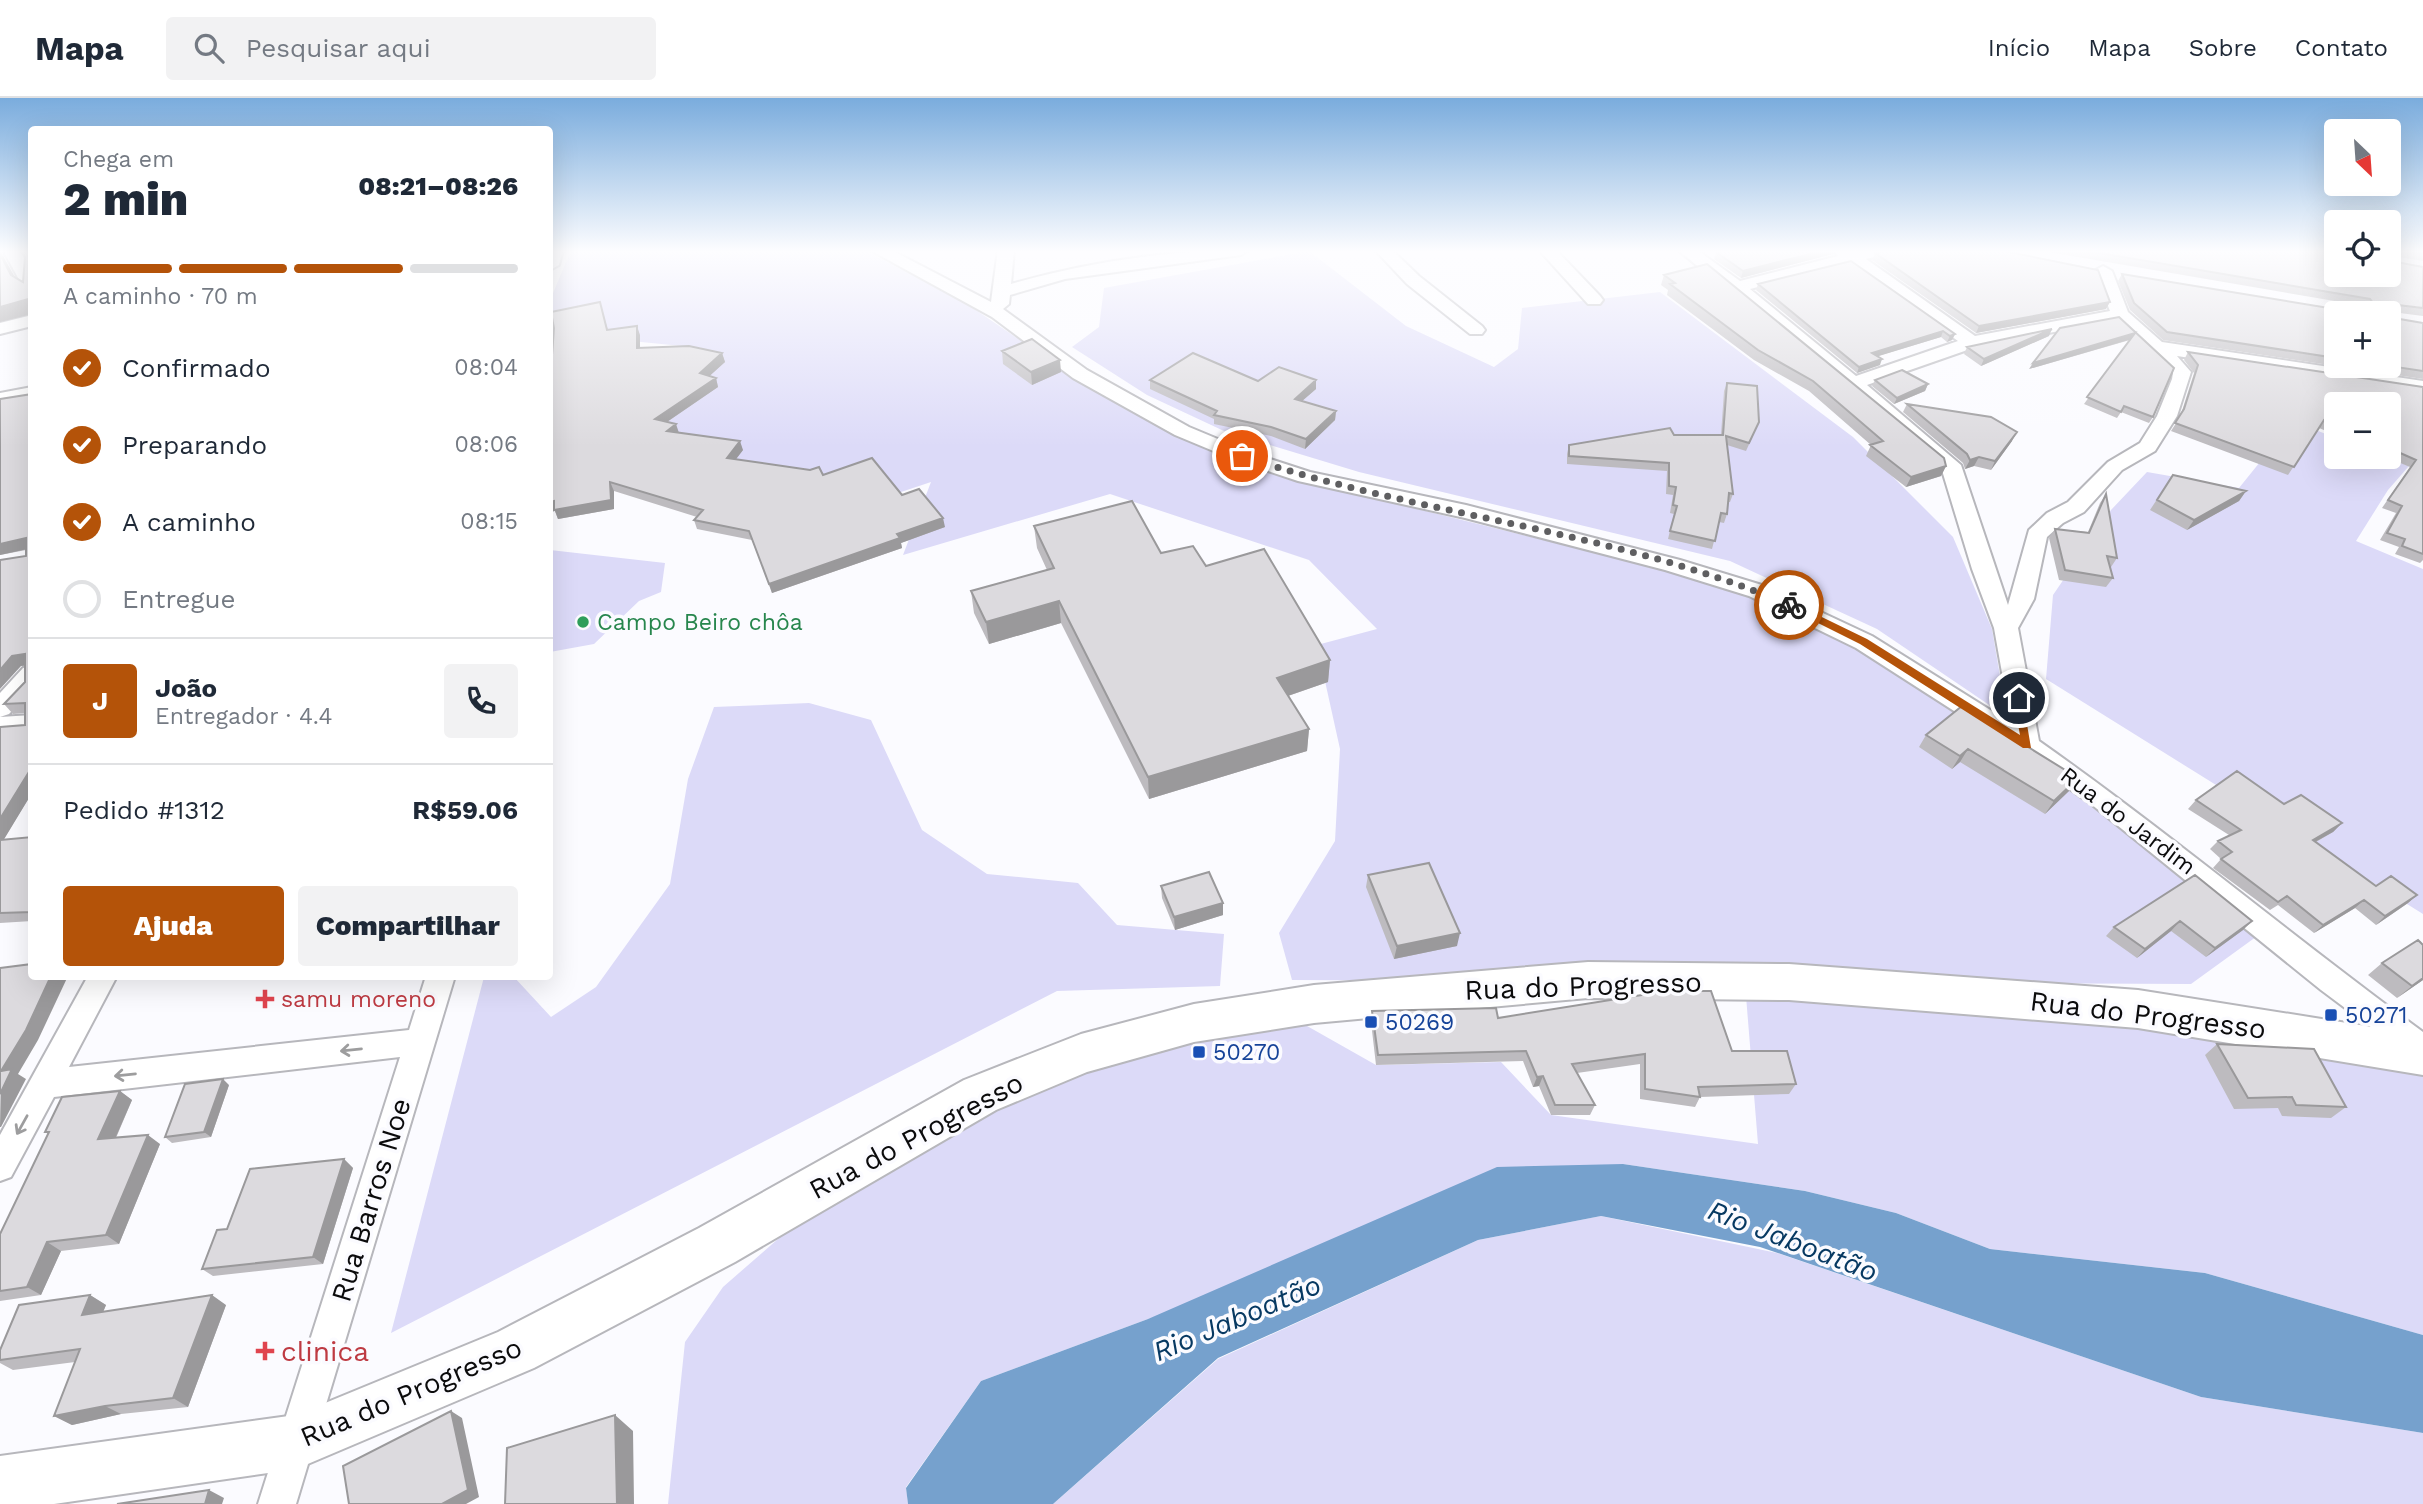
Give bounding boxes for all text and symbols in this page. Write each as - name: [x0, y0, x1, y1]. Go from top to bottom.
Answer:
- search box: [166, 17, 656, 80]
- text: Mapa: [35, 29, 124, 68]
- icon: search: [190, 29, 228, 67]
- text: Pesquisar aqui: [246, 33, 431, 63]
- text: Início: [1988, 34, 2050, 62]
- text: Mapa: [2088, 34, 2151, 62]
- text: Sobre: [2189, 34, 2257, 62]
- text: Contato: [2295, 34, 2388, 62]
- north arrow: [2324, 119, 2401, 196]
- map controls: [2324, 119, 2401, 469]
- text: Chega em: [63, 146, 174, 173]
- text: 08:21–08:26: [358, 171, 518, 201]
- text: 2 min: [63, 172, 188, 226]
- button: locate: [2324, 210, 2401, 287]
- text: A caminho · 70 m: [63, 283, 258, 310]
- button: +: [2324, 301, 2401, 378]
- icon: check: [63, 349, 101, 387]
- text: Confirmado: [122, 353, 271, 383]
- text: 08:04: [454, 354, 518, 381]
- button: −: [2324, 392, 2401, 469]
- icon: check: [63, 426, 101, 464]
- pin: [1212, 426, 1272, 486]
- text: Preparando: [122, 430, 267, 460]
- text: 08:06: [454, 431, 518, 458]
- icon: bag: [1223, 437, 1261, 475]
- icon: check: [63, 503, 101, 541]
- text: A caminho: [122, 507, 256, 537]
- text: 08:15: [460, 508, 518, 535]
- courier: [1754, 570, 1824, 640]
- text: Entregue: [122, 584, 235, 614]
- icon: bike: [1770, 586, 1808, 624]
- place label: Campo Beiro chôa: [597, 609, 803, 636]
- marker: Campo Beiro chôa: [575, 614, 591, 630]
- button: phone: [444, 664, 518, 738]
- pin: [1989, 668, 2049, 728]
- text: João: [155, 673, 217, 703]
- icon: home: [2000, 679, 2038, 717]
- text: J: [92, 686, 108, 716]
- text: Entregador · 4.4: [155, 703, 333, 730]
- street label: Rua do Jardim: [2055, 761, 2201, 881]
- text: Pedido #1312: [63, 795, 225, 825]
- text: R$59.06: [412, 795, 518, 825]
- button: Ajuda: [63, 886, 284, 966]
- button: Compartilhar: [298, 886, 518, 966]
- street label: Rua do Progresso: [1464, 965, 1702, 1007]
- street label: Rua do Progresso: [2028, 984, 2268, 1046]
- place label: samu moreno: [281, 986, 436, 1013]
- marker: samu moreno: [255, 989, 275, 1009]
- place label: 50271: [2345, 1002, 2408, 1029]
- marker: 50271: [2323, 1007, 2339, 1023]
- place label: 50269: [1385, 1009, 1454, 1036]
- marker: 50269: [1363, 1014, 1379, 1030]
- place label: 50270: [1213, 1039, 1280, 1066]
- one-way arrow: [340, 1044, 363, 1057]
- marker: 50270: [1191, 1044, 1207, 1060]
- street label: Rua do Progresso: [803, 1066, 1029, 1206]
- one-way arrow: [114, 1069, 137, 1082]
- street label: Rua Barros Noe: [324, 1094, 418, 1306]
- one-way arrow: [15, 1114, 28, 1135]
- water label: Rio Jaboatão: [1704, 1194, 1882, 1288]
- water label: Rio Jaboatão: [1148, 1268, 1326, 1368]
- street label: Rua do Progresso: [295, 1330, 527, 1454]
- place label: clinica: [281, 1335, 369, 1368]
- marker: clinica: [255, 1341, 275, 1361]

